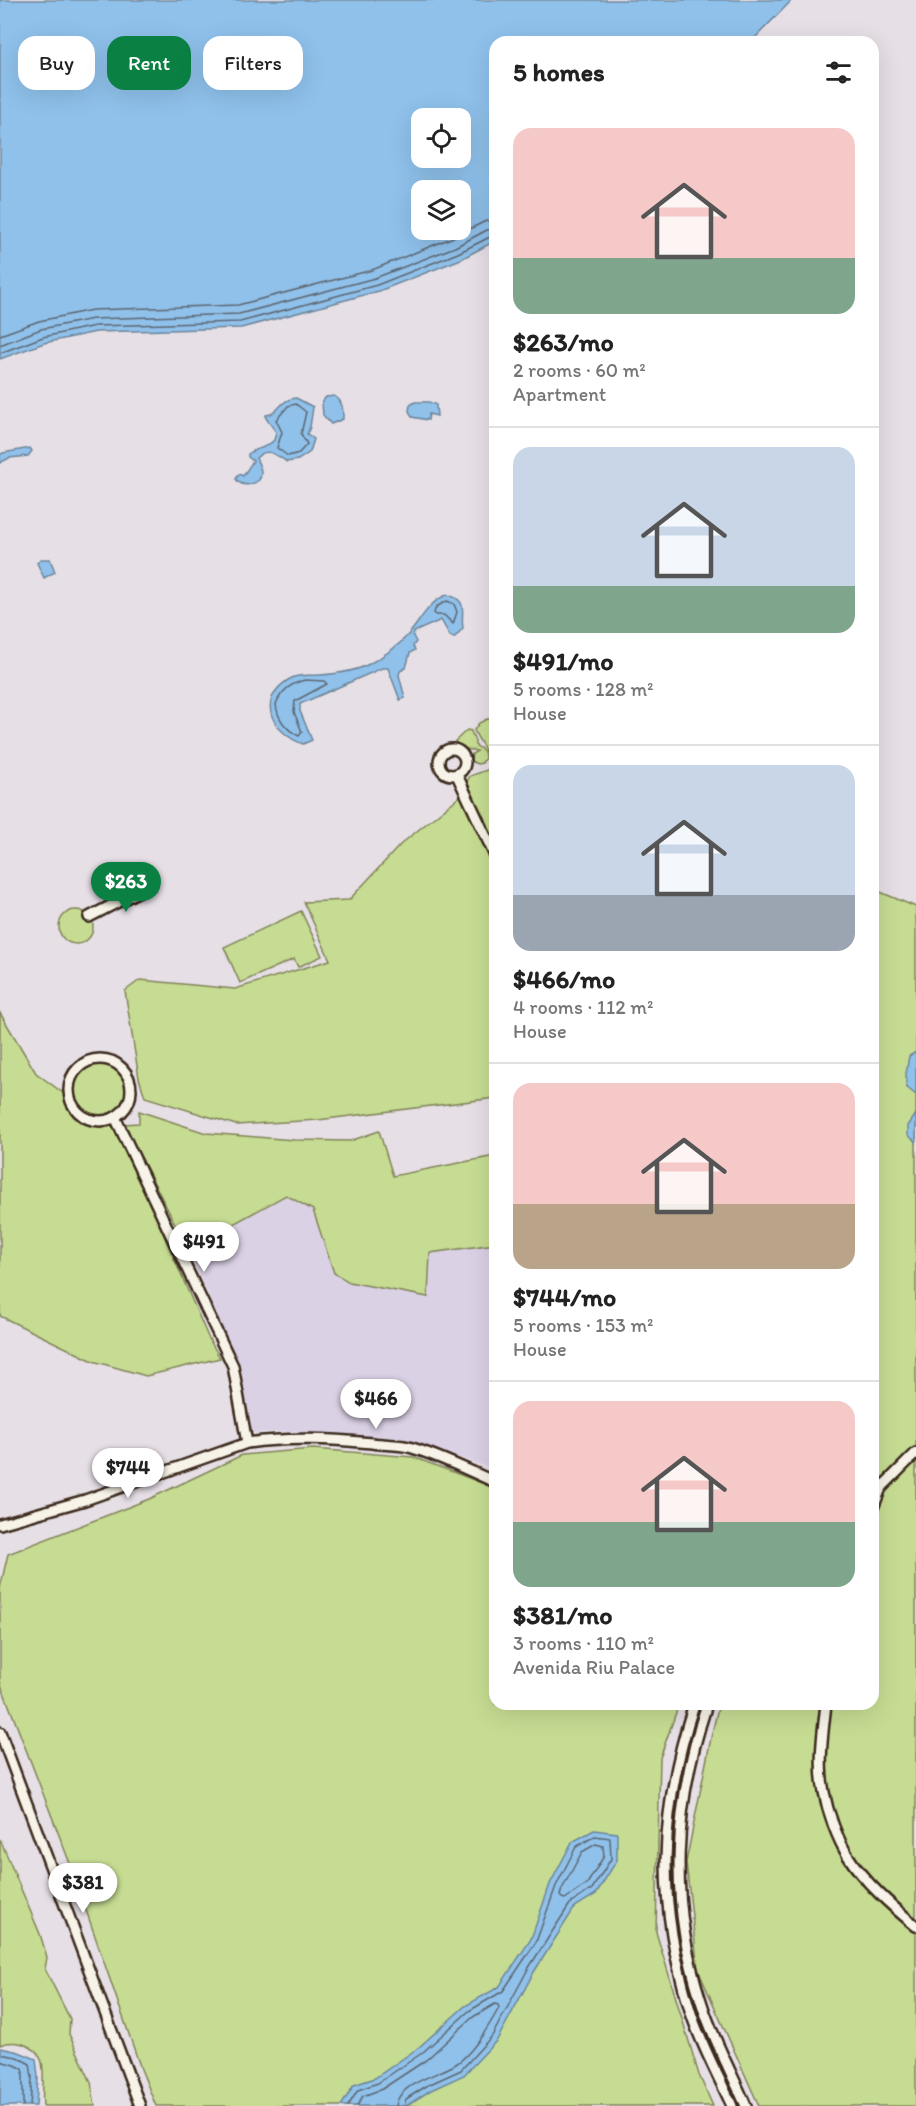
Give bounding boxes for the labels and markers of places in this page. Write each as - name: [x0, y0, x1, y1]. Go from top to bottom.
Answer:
- pin: $263: [90, 862, 162, 913]
- pin: $491: [168, 1222, 240, 1273]
- pin: $466: [340, 1379, 412, 1430]
- pin: $744: [92, 1448, 164, 1499]
- pin: $381: [47, 1863, 119, 1914]

